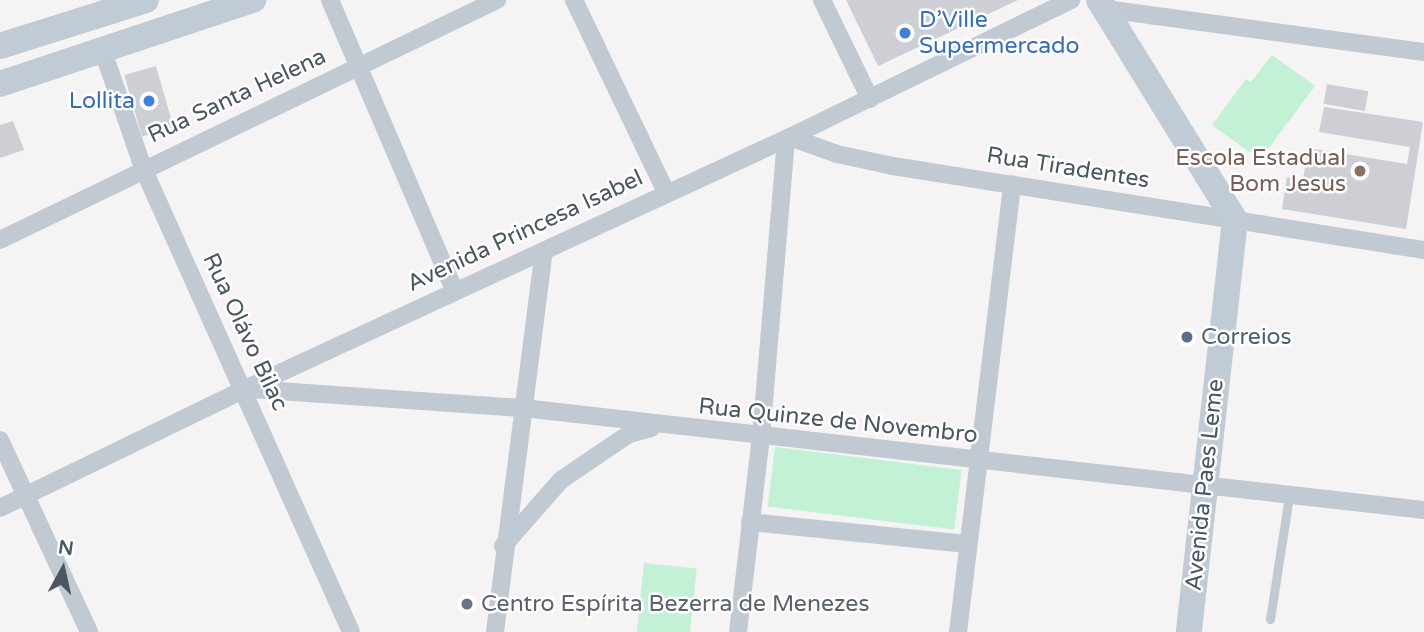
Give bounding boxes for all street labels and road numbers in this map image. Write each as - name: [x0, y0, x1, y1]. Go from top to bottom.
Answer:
- street label: Rua Santa Helena: [143, 43, 331, 149]
- street label: Rua Tiradentes: [985, 142, 1151, 194]
- street label: Avenida Princesa Isabel: [403, 164, 647, 298]
- street label: Rua Olávo Bilac: [196, 249, 294, 415]
- street label: Avenida Paes Leme: [1180, 378, 1230, 592]
- street label: Rua Quinze de Novembro: [697, 393, 979, 449]

